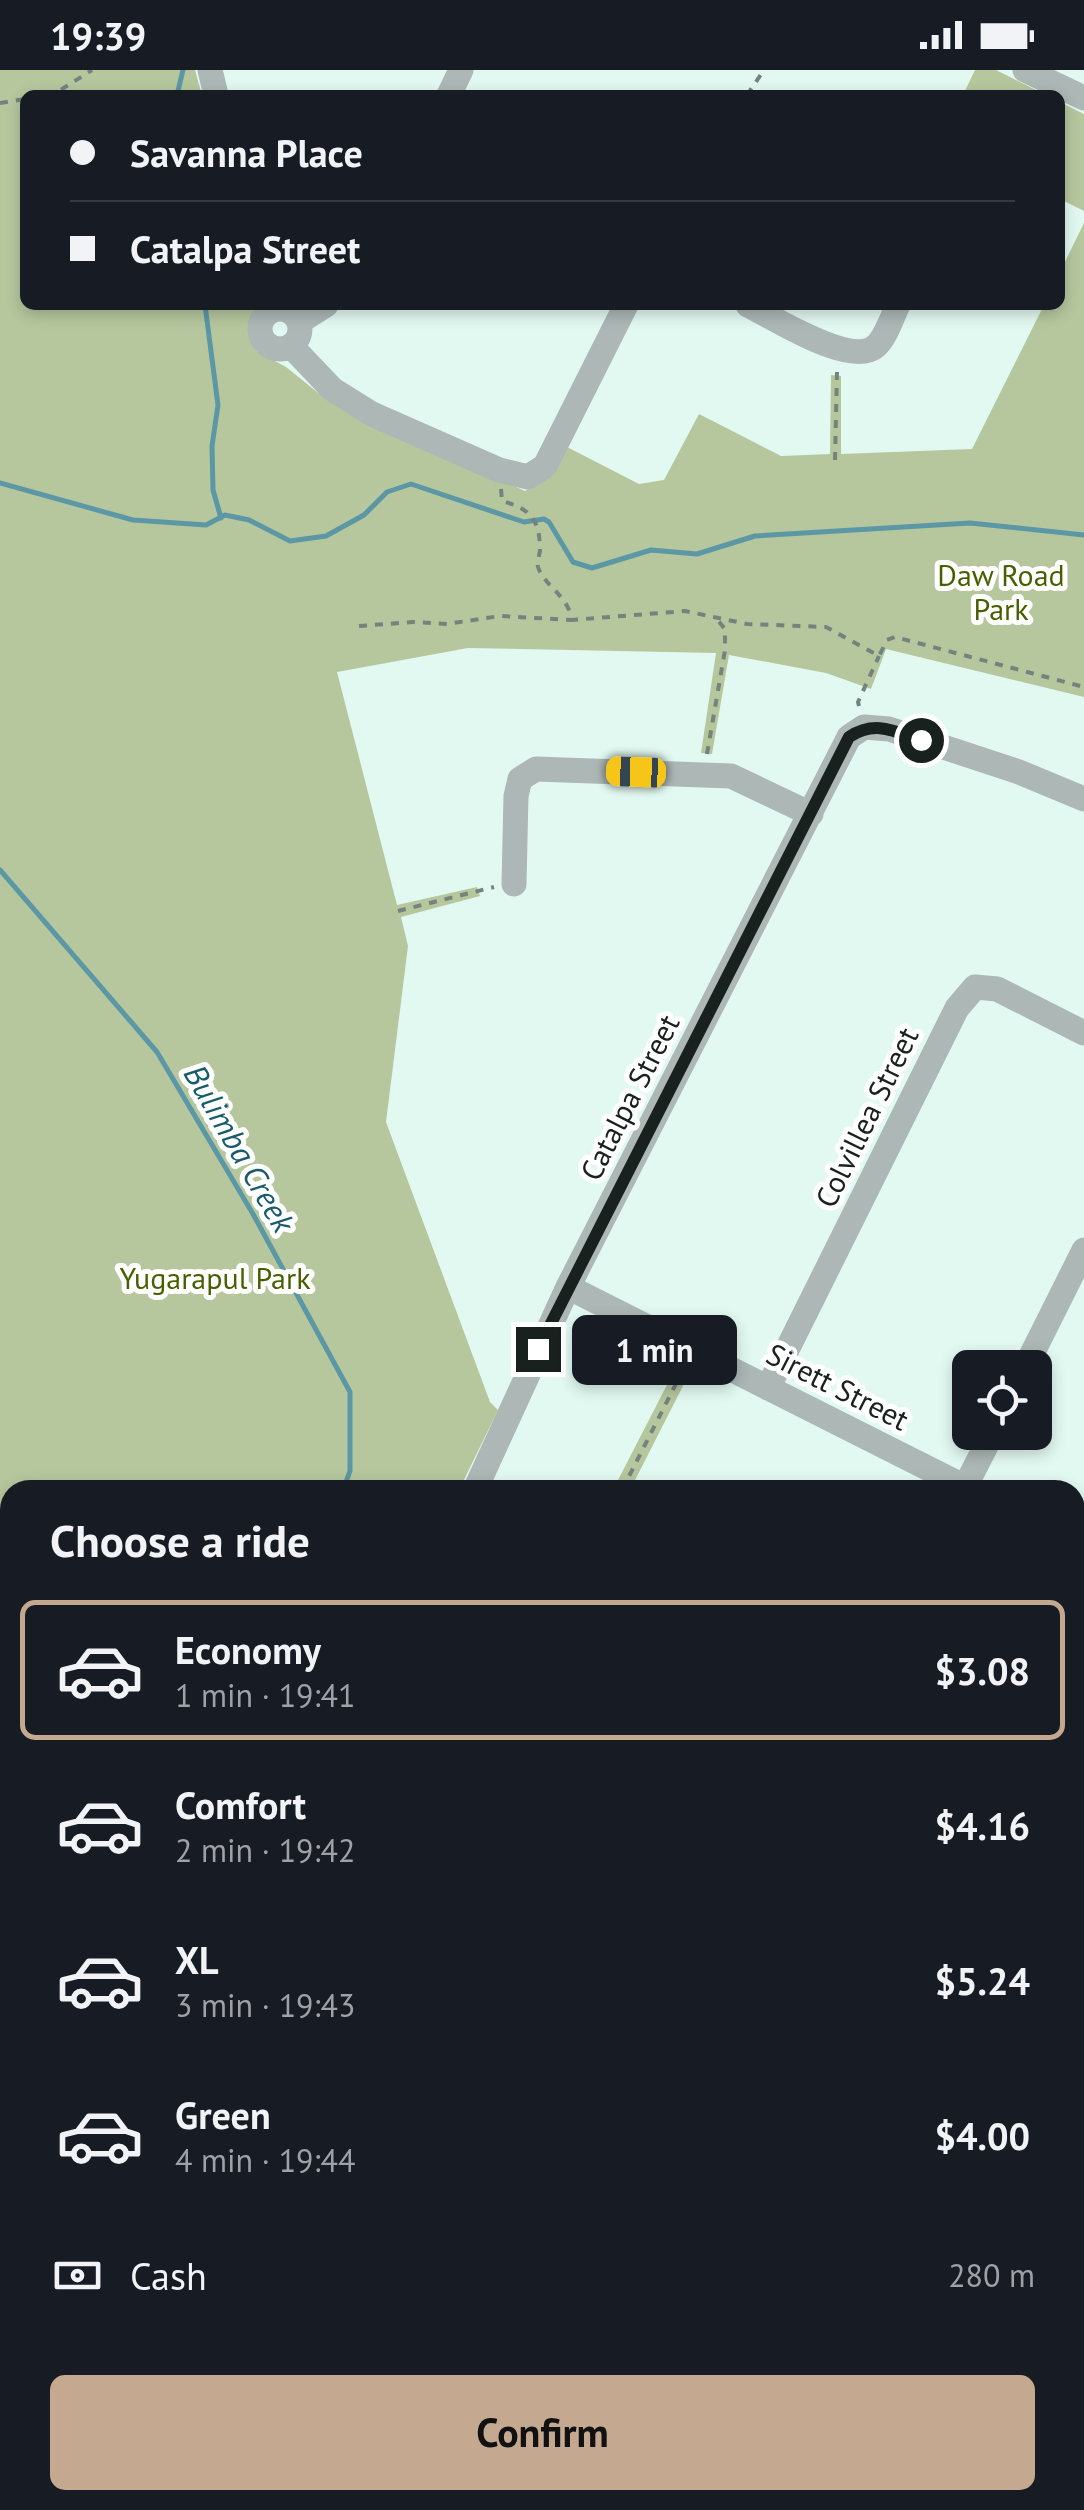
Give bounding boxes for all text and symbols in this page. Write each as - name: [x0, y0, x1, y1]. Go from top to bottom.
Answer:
- text: 19:39: [50, 11, 146, 60]
- text: Savanna Place: [130, 128, 363, 177]
- text: Catalpa Street: [130, 224, 360, 273]
- park label: Daw Road Park: [937, 555, 1065, 628]
- route start: [899, 718, 944, 763]
- car: [605, 756, 667, 788]
- street label: Catalpa Street: [571, 1007, 687, 1187]
- street label: Colvillea Street: [806, 1021, 926, 1213]
- water label: Bulimba Creek: [175, 1056, 306, 1241]
- park label: Yugarapul Park: [119, 1258, 311, 1297]
- callout: 1 min: [573, 1314, 738, 1384]
- route end: [516, 1327, 561, 1372]
- text: 1 min: [615, 1329, 694, 1371]
- street label: Sirett Street: [760, 1334, 916, 1438]
- map controls: [952, 1350, 1052, 1450]
- button: locate: [952, 1350, 1052, 1450]
- text: Choose a ride: [50, 1511, 310, 1569]
- icon: car: [55, 1625, 145, 1715]
- text: Economy: [175, 1625, 321, 1674]
- text: $3.08: [934, 1646, 1030, 1695]
- text: 1 min · 19:41: [175, 1674, 355, 1716]
- icon: car: [55, 1780, 145, 1870]
- text: Comfort: [175, 1780, 306, 1829]
- text: $4.16: [934, 1801, 1030, 1850]
- text: 2 min · 19:42: [175, 1829, 355, 1871]
- icon: car: [55, 1935, 145, 2025]
- text: XL: [175, 1935, 219, 1984]
- text: $5.24: [934, 1956, 1030, 2005]
- text: 3 min · 19:43: [175, 1984, 355, 2026]
- icon: car: [55, 2090, 145, 2180]
- text: Green: [175, 2090, 271, 2139]
- text: $4.00: [934, 2111, 1030, 2160]
- text: 4 min · 19:44: [175, 2139, 355, 2181]
- icon: cash: [50, 2248, 105, 2303]
- text: Cash: [130, 2251, 207, 2300]
- text: 280 m: [948, 2254, 1035, 2296]
- button: Confirm: [50, 2375, 1035, 2490]

